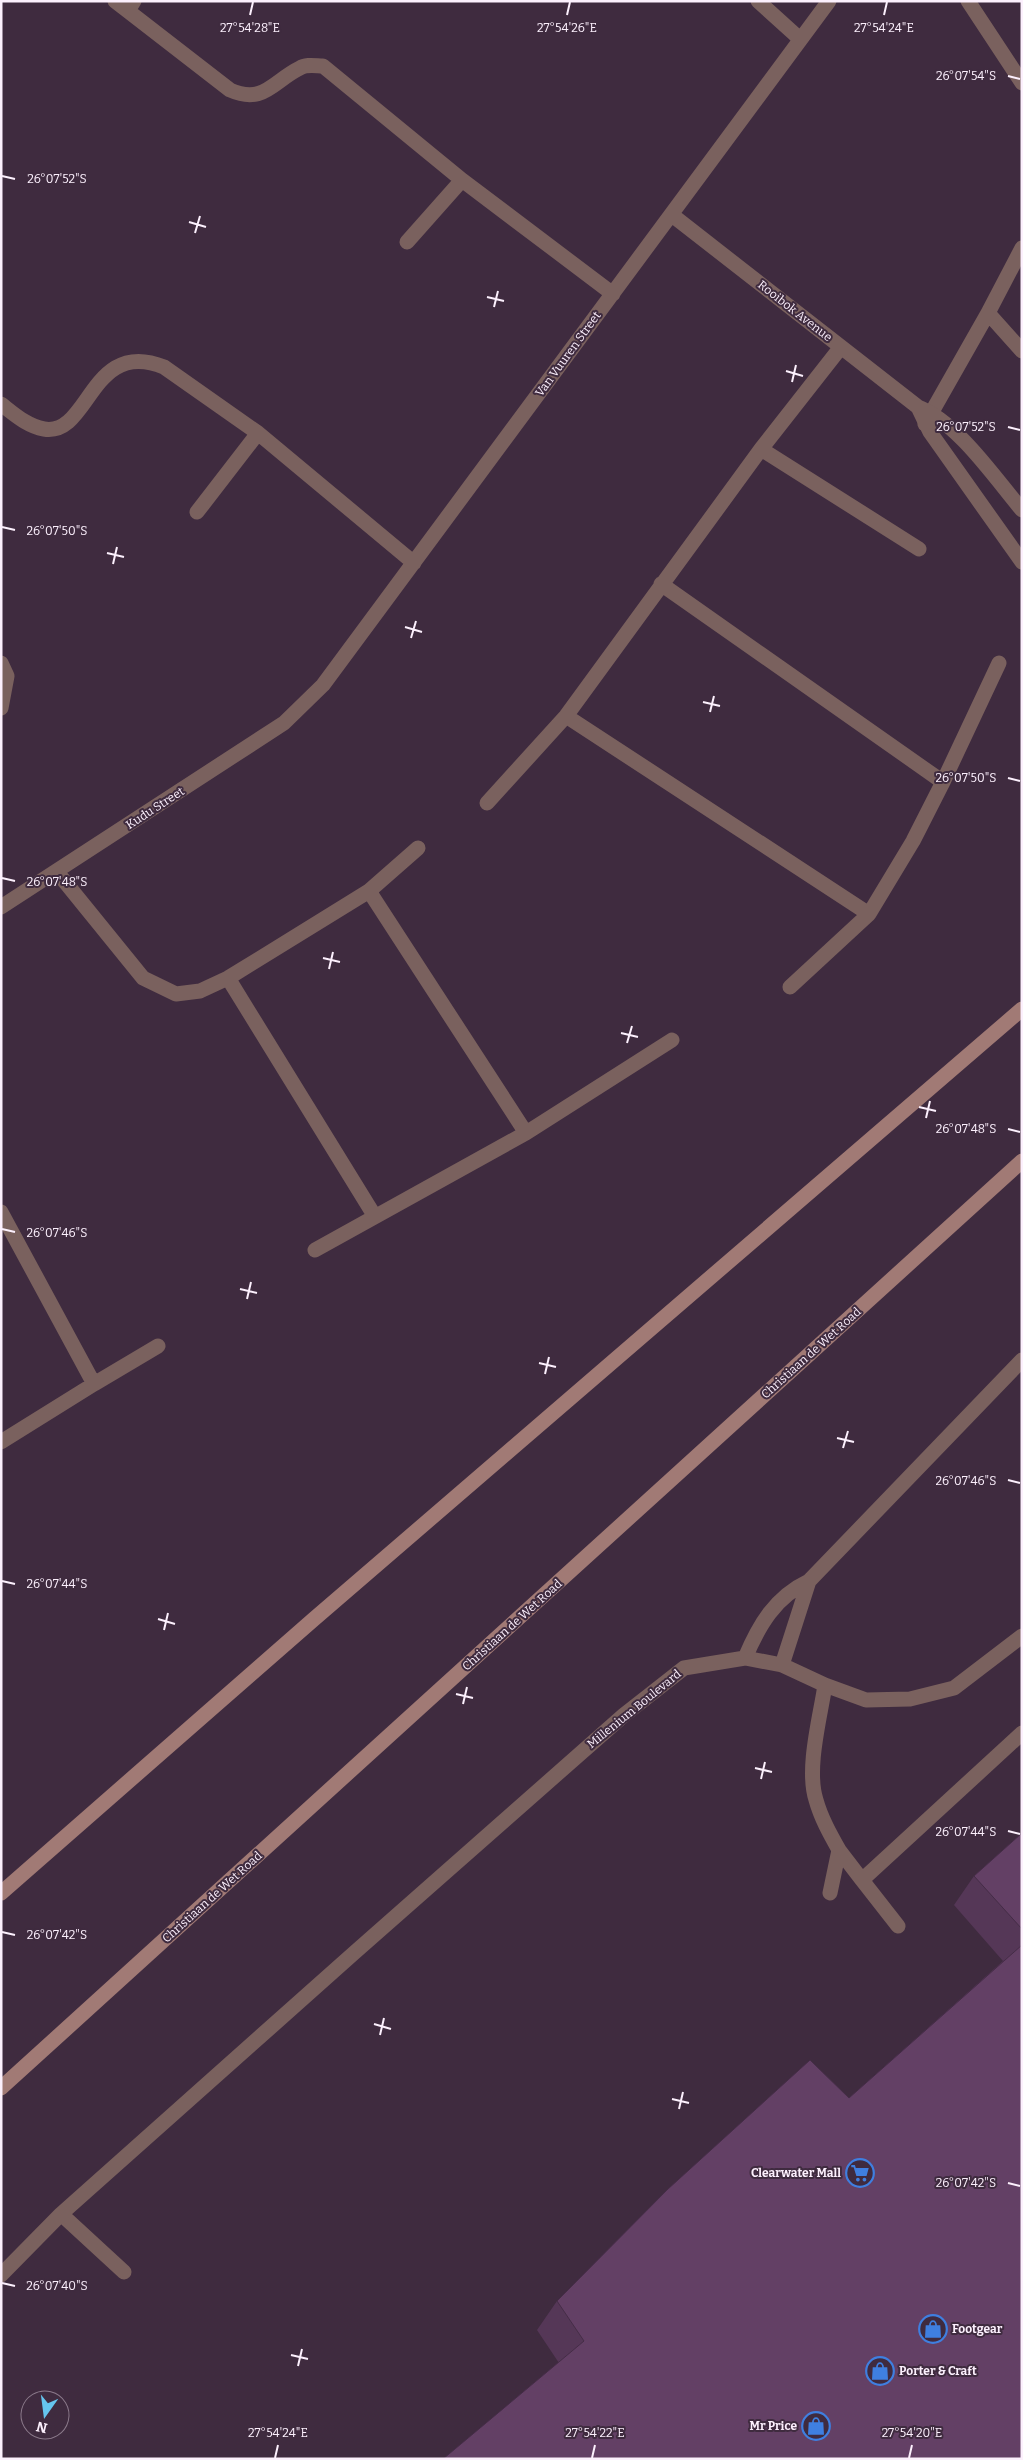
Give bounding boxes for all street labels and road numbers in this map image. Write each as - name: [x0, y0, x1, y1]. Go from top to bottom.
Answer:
- street label: Rooibok Avenue: [755, 278, 835, 344]
- street label: Van Vuuren Street: [532, 308, 604, 399]
- street label: Kudu Street: [123, 784, 187, 832]
- street label: Christiaan de Wet Road: [758, 1305, 864, 1401]
- street label: Christiaan de Wet Road: [459, 1577, 565, 1673]
- street label: Millenium Boulevard: [584, 1667, 684, 1751]
- street label: Christiaan de Wet Road: [159, 1849, 265, 1945]

